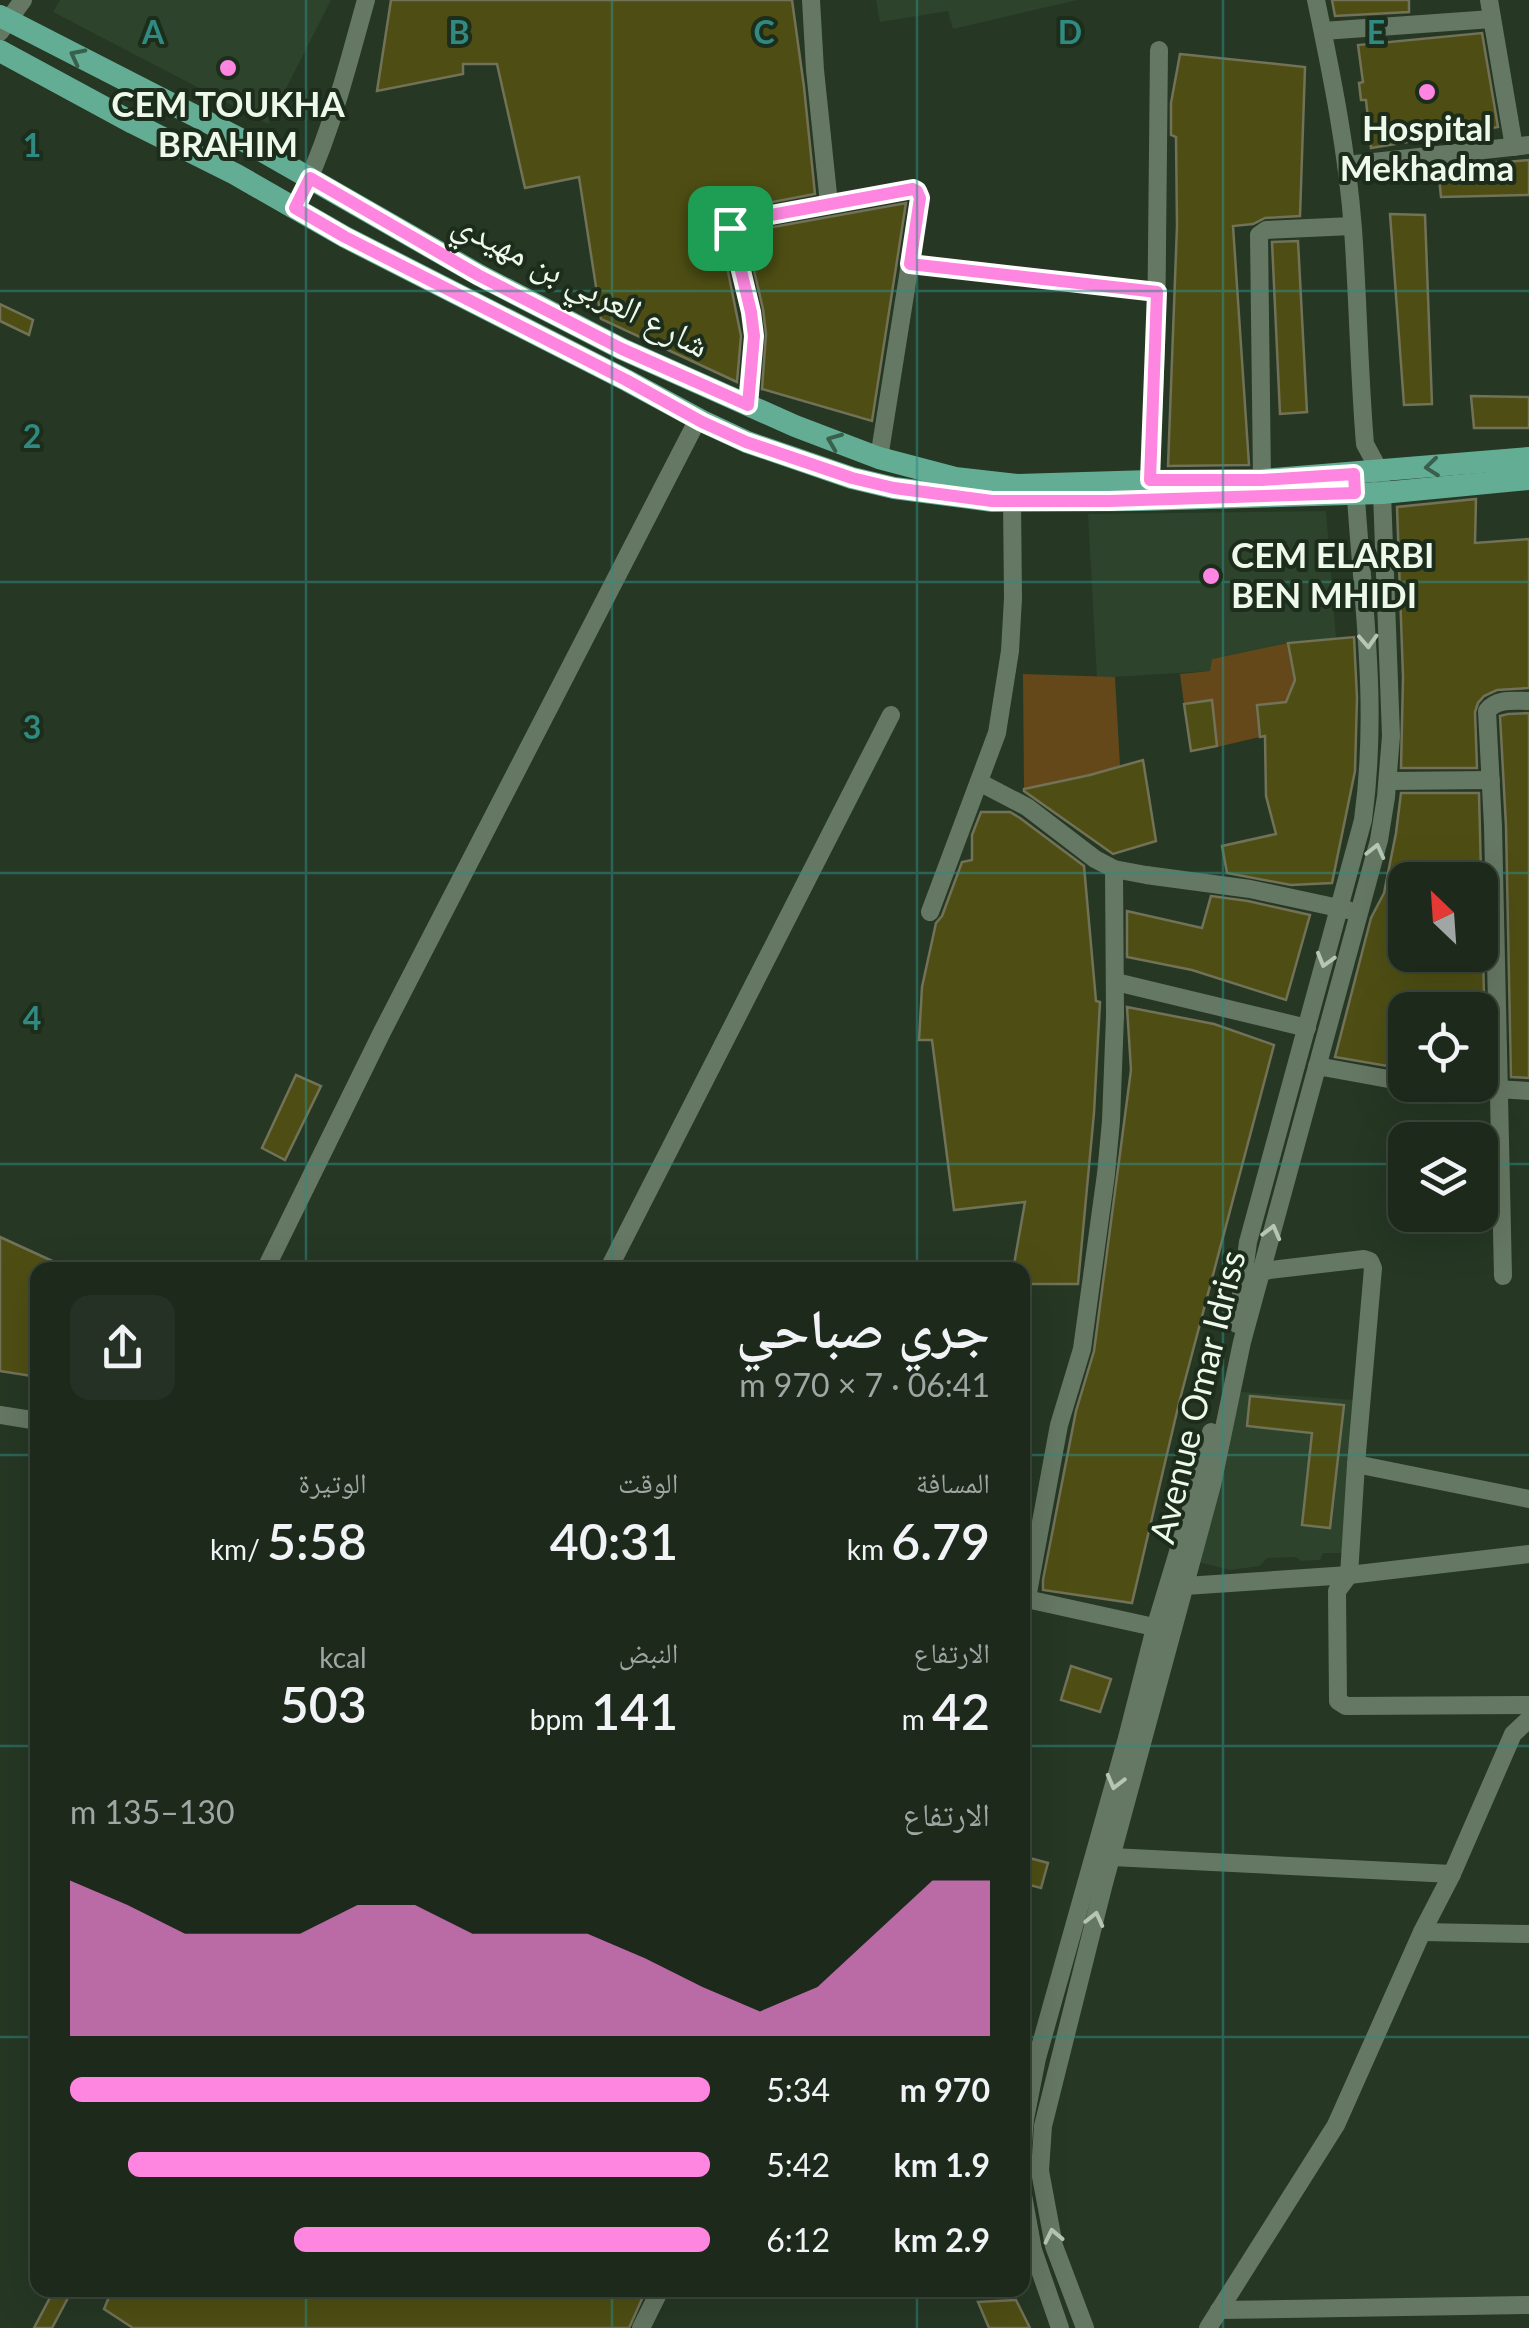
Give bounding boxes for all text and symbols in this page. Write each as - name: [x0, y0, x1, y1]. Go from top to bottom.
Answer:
- text: A: [141, 12, 165, 51]
- text: B: [448, 12, 470, 51]
- text: C: [753, 12, 775, 51]
- text: D: [1058, 12, 1082, 51]
- text: E: [1367, 12, 1385, 51]
- one-way arrow: [69, 49, 87, 68]
- marker: CEM TOUKHA BRAHIM: [217, 57, 239, 79]
- marker: Hospital Mekhadma: [1416, 81, 1438, 103]
- place label: CEM TOUKHA BRAHIM: [111, 82, 345, 164]
- place label: Hospital Mekhadma: [1340, 106, 1514, 188]
- text: 1: [23, 125, 41, 164]
- pin: [688, 186, 773, 271]
- street label: شارع العربي بن مهيدي: [443, 200, 717, 373]
- icon: arrive: [703, 201, 758, 256]
- text: 2: [23, 416, 41, 455]
- one-way arrow: [826, 433, 843, 453]
- one-way arrow: [1424, 456, 1440, 477]
- place label: CEM ELARBI BEN MHIDI: [1231, 533, 1434, 615]
- marker: CEM ELARBI BEN MHIDI: [1200, 565, 1222, 587]
- one-way arrow: [1357, 633, 1378, 649]
- text: 3: [23, 707, 41, 746]
- one-way arrow: [1365, 843, 1386, 860]
- north arrow: [1388, 862, 1498, 972]
- map controls: [1388, 862, 1498, 1232]
- one-way arrow: [1316, 951, 1337, 968]
- button: locate: [1388, 992, 1498, 1102]
- text: 4: [23, 998, 41, 1037]
- button: layers: [1388, 1122, 1498, 1232]
- one-way arrow: [1261, 1224, 1282, 1241]
- street label: Avenue Omar Idriss: [1139, 1246, 1253, 1547]
- text: جري صباحي: [736, 1294, 990, 1360]
- button: share: [70, 1295, 175, 1400]
- text: 06:41 · 7 × 970 m: [739, 1365, 990, 1404]
- text: الوتيرة: [299, 1465, 367, 1499]
- text: الوقت: [618, 1465, 678, 1499]
- text: المسافة: [916, 1465, 990, 1499]
- text: 5:58: [267, 1511, 367, 1571]
- text: 40:31: [550, 1511, 678, 1571]
- text: 6.79: [891, 1511, 990, 1571]
- text: /km: [210, 1532, 267, 1566]
- text: km: [847, 1532, 891, 1566]
- text: النبض: [619, 1635, 678, 1669]
- text: الارتفاع: [914, 1635, 990, 1669]
- text: kcal: [319, 1640, 367, 1674]
- text: 503: [280, 1674, 367, 1734]
- text: 141: [591, 1681, 678, 1741]
- text: 42: [932, 1681, 990, 1741]
- text: bpm: [530, 1702, 591, 1736]
- text: m: [902, 1702, 932, 1736]
- one-way arrow: [1106, 1773, 1127, 1790]
- text: 130–135 m: [70, 1792, 234, 1831]
- text: الارتفاع: [903, 1794, 990, 1833]
- one-way arrow: [1083, 1911, 1104, 1928]
- text: 5:34: [766, 2070, 830, 2109]
- text: 970 m: [900, 2070, 990, 2109]
- text: 5:42: [766, 2145, 830, 2184]
- text: 1.9 km: [894, 2145, 990, 2184]
- text: 6:12: [766, 2220, 830, 2259]
- text: 2.9 km: [894, 2220, 990, 2259]
- one-way arrow: [1043, 2228, 1064, 2245]

